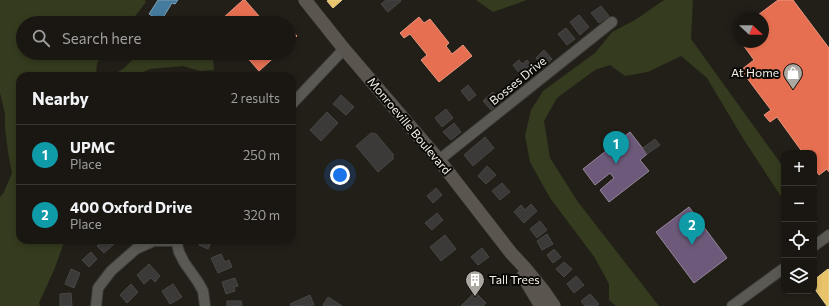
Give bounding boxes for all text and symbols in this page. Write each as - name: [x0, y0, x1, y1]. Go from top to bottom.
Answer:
- north arrow: [733, 12, 769, 48]
- search box: [16, 16, 296, 60]
- icon: search: [30, 27, 52, 49]
- text: Search here: [62, 29, 141, 47]
- street label: Bosses Drive: [486, 53, 549, 107]
- shop icon: At Home: [782, 62, 804, 90]
- place label: At Home: [731, 65, 779, 79]
- street label: Monroeville Boulevard: [365, 74, 454, 177]
- text: Nearby: [32, 88, 89, 109]
- text: 2 results: [231, 90, 280, 106]
- pin: 1: [603, 131, 629, 164]
- text: UPMC: [70, 138, 115, 156]
- text: 1: [42, 147, 48, 163]
- text: 250 m: [243, 147, 280, 163]
- map controls: [781, 150, 817, 294]
- button: +: [781, 150, 817, 186]
- text: Place: [70, 156, 102, 172]
- your location: [330, 165, 350, 185]
- button: −: [781, 186, 817, 222]
- text: 400 Oxford Drive: [70, 198, 192, 216]
- text: 2: [41, 207, 49, 223]
- text: 320 m: [243, 207, 280, 223]
- pin: 2: [679, 212, 705, 245]
- text: Place: [70, 216, 102, 232]
- button: locate: [781, 222, 817, 258]
- button: layers: [781, 258, 817, 294]
- building icon: Tall Trees: [464, 269, 486, 297]
- place label: Tall Trees: [489, 272, 540, 286]

